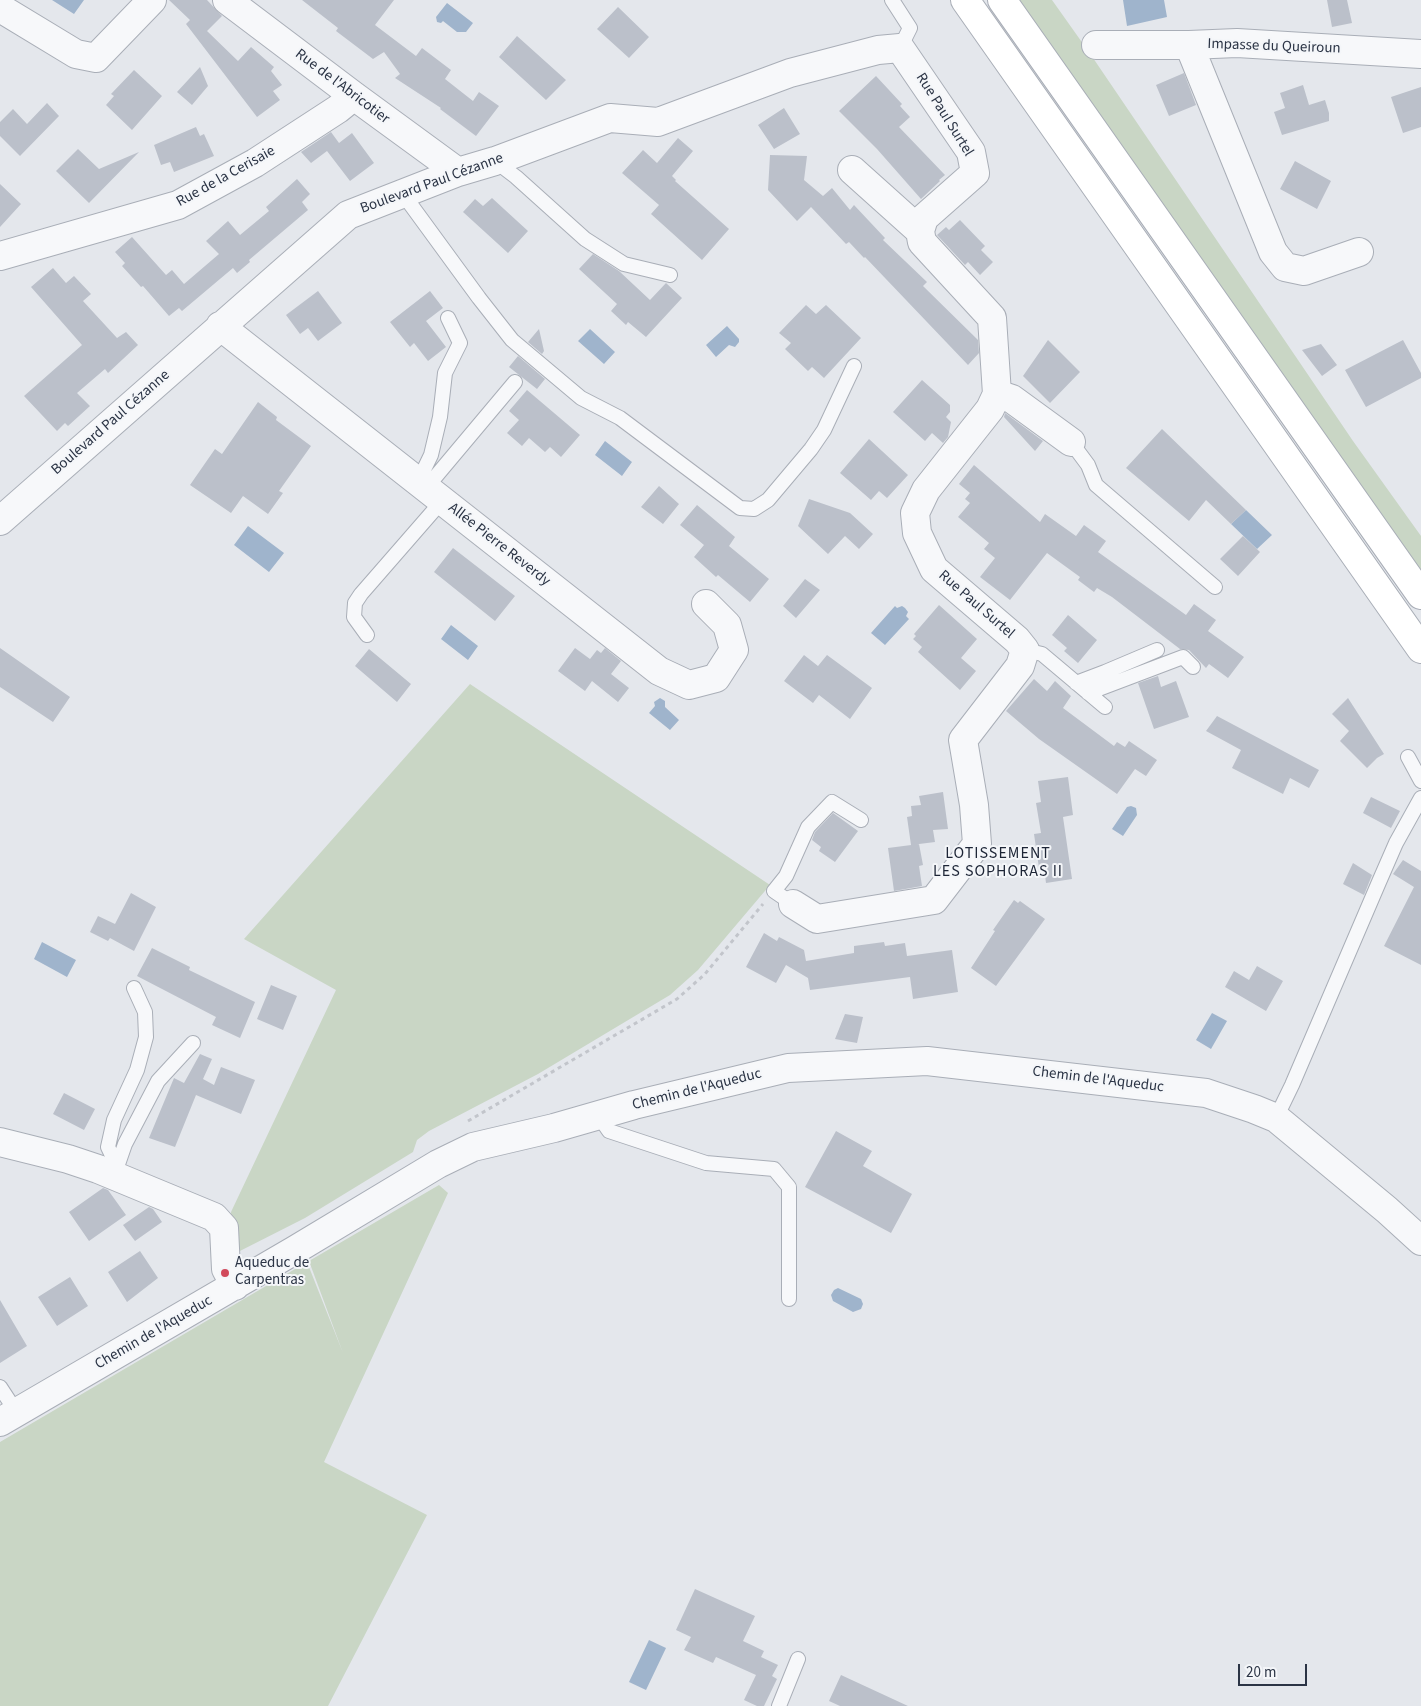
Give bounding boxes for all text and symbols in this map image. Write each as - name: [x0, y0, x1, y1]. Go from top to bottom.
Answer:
- street label: Impasse du Queiroun: [1207, 36, 1341, 58]
- street label: Rue de l'Abricotier: [291, 46, 393, 128]
- street label: Rue Paul Surtel: [911, 70, 977, 160]
- street label: Rue de la Cerisaie: [173, 142, 279, 212]
- street label: Boulevard Paul Cézanne: [358, 150, 506, 218]
- street label: Boulevard Paul Cézanne: [48, 367, 174, 479]
- street label: Allée Pierre Reverdy: [444, 500, 554, 590]
- street label: Rue Paul Surtel: [934, 567, 1018, 643]
- district label: LOTISSEMENT LES SOPHORAS II: [931, 844, 1065, 882]
- street label: Chemin de l'Aqueduc: [1031, 1063, 1165, 1097]
- street label: Chemin de l'Aqueduc: [631, 1065, 763, 1115]
- place label: Aqueduc de Carpentras: [235, 1255, 309, 1290]
- marker: Aqueduc de Carpentras: [219, 1267, 231, 1279]
- street label: Chemin de l'Aqueduc: [92, 1292, 216, 1374]
- scale bar: [1241, 1654, 1310, 1686]
- text: 20 m: [1246, 1662, 1276, 1683]

